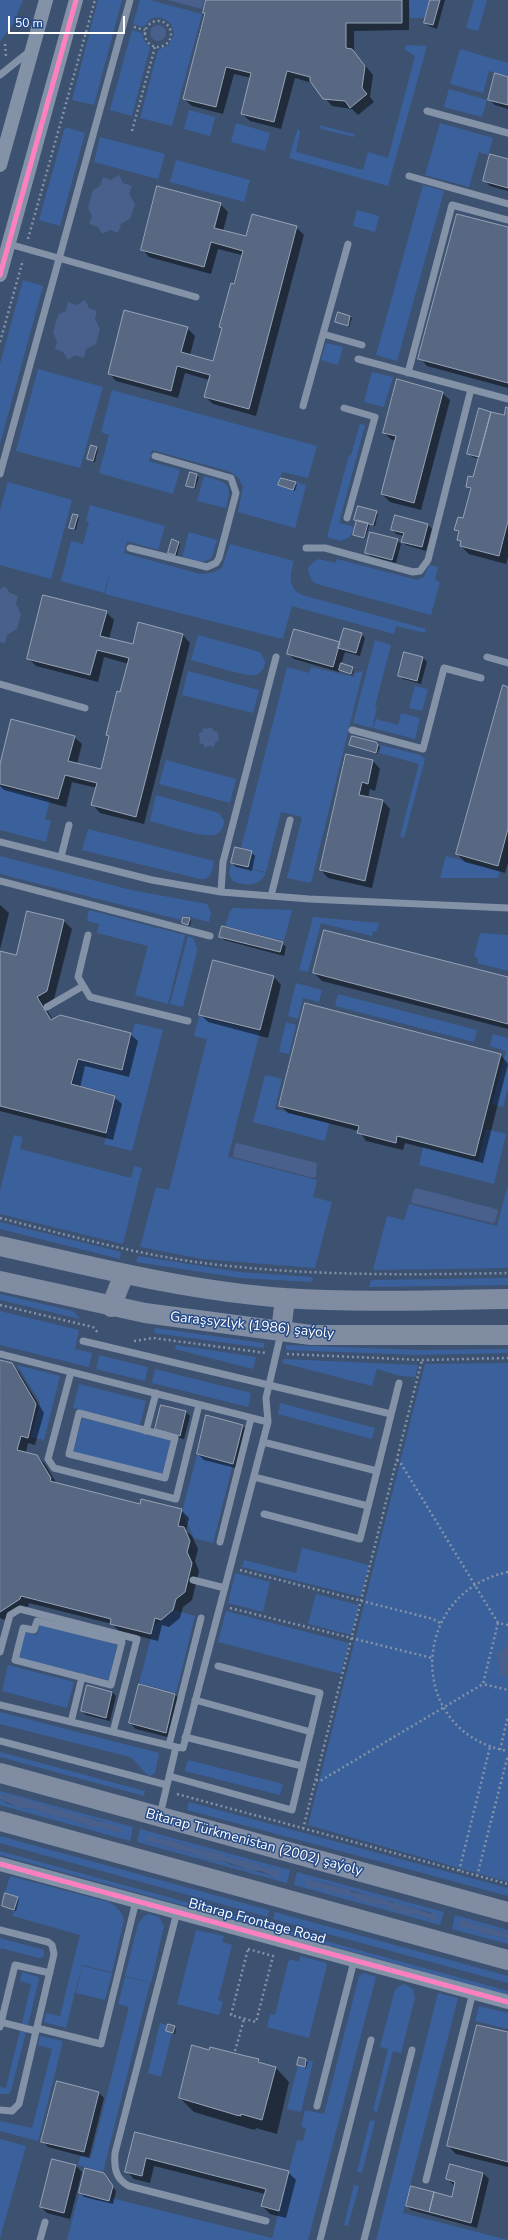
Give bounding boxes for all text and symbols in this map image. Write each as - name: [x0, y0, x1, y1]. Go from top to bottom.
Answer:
- scale bar: [10, 8, 127, 34]
- text: 50 m: [15, 15, 43, 31]
- street label: Garaşsyzlyk (1986) şaýoly: [169, 1309, 335, 1343]
- street label: Bitarap Türkmenistan (2002) şaýoly: [144, 1806, 364, 1880]
- street label: Bitarap Frontage Road: [186, 1896, 328, 1948]

